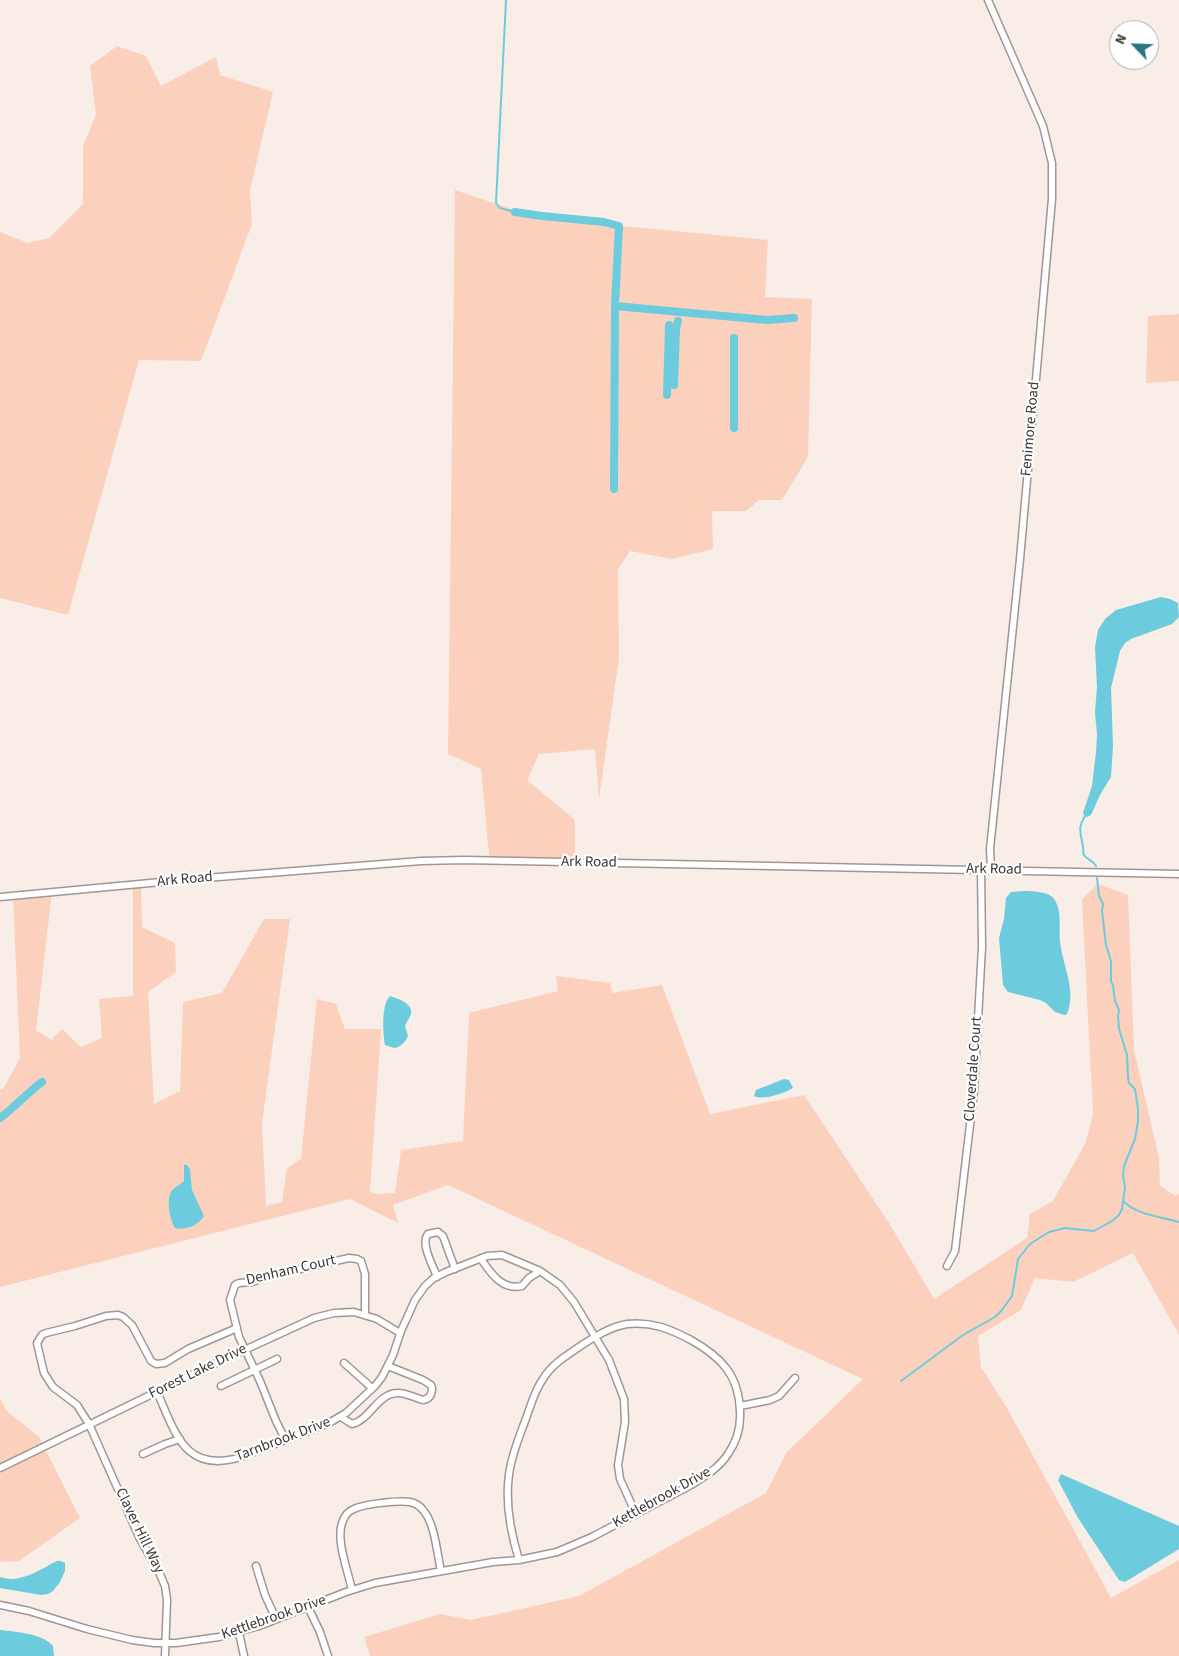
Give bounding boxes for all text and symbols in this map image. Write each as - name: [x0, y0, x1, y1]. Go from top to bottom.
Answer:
- north arrow: [1109, 20, 1159, 70]
- text: N: [1110, 31, 1132, 48]
- street label: Fenimore Road: [1018, 381, 1044, 477]
- street label: Ark Road: [561, 854, 617, 872]
- street label: Ark Road: [966, 861, 1022, 879]
- street label: Ark Road: [156, 869, 214, 891]
- street label: Cloverdale Court: [961, 1016, 987, 1122]
- street label: Denham Court: [245, 1252, 337, 1290]
- street label: Forest Lake Drive: [146, 1340, 250, 1404]
- street label: Tarnbrook Drive: [233, 1414, 333, 1466]
- street label: Kettlebrook Drive: [610, 1464, 714, 1532]
- street label: Claver Hill Way: [111, 1485, 167, 1577]
- street label: Kettlebrook Drive: [219, 1592, 329, 1644]

